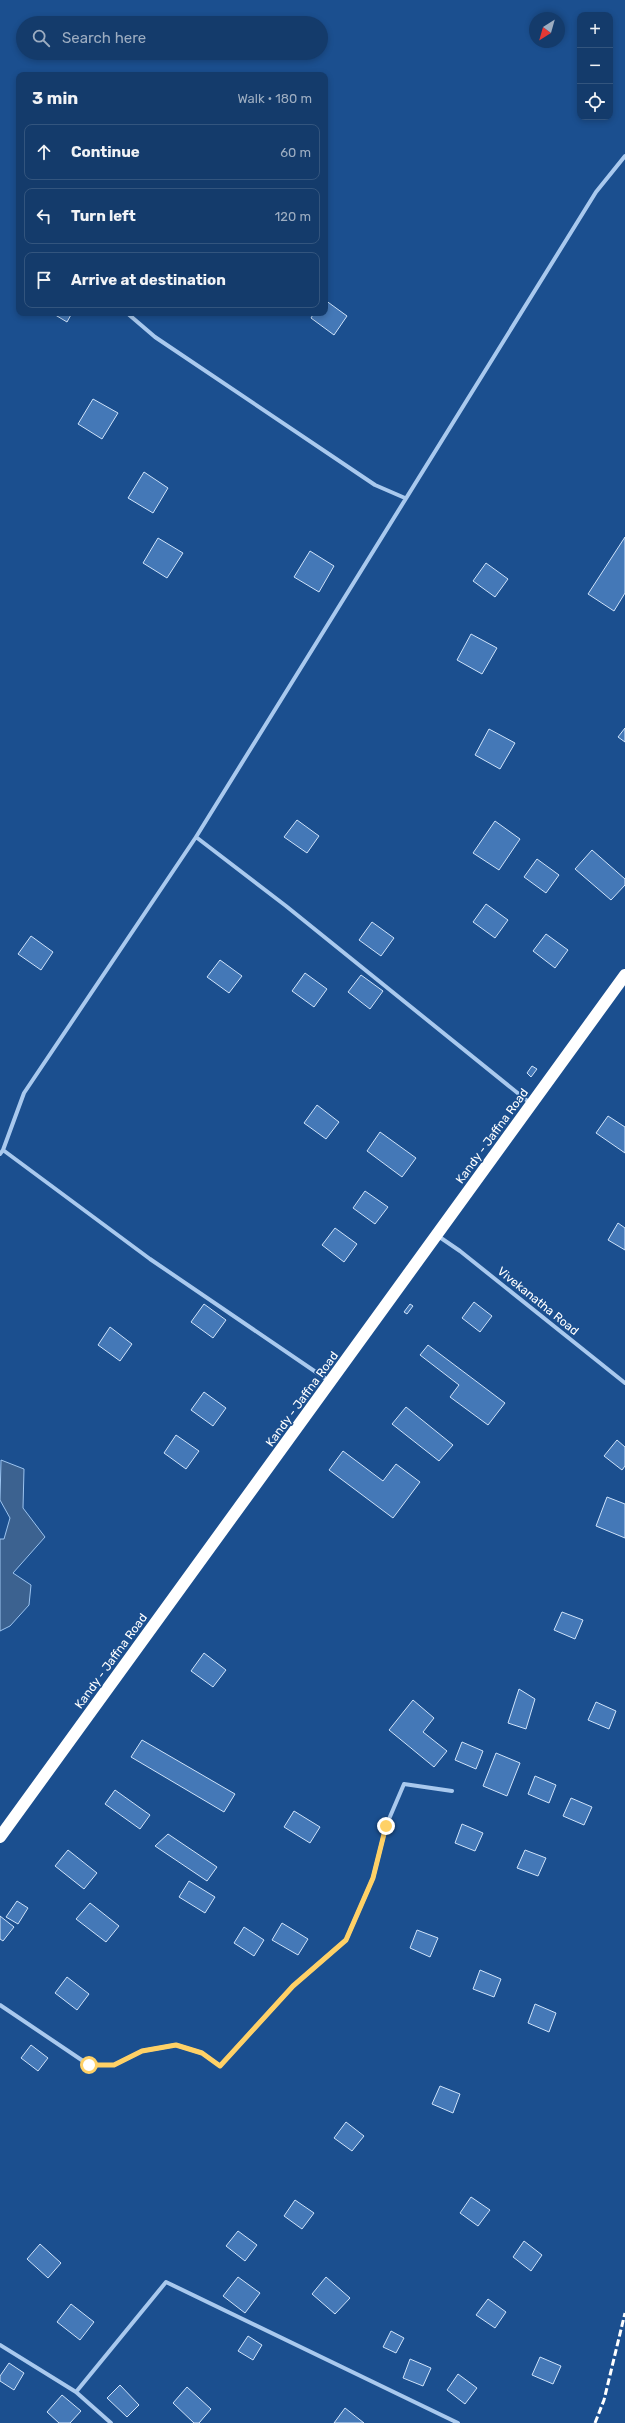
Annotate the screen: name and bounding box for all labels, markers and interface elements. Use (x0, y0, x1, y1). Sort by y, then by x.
north arrow (529, 12, 565, 48)
map controls (577, 12, 613, 120)
button: + (577, 12, 613, 48)
search box (16, 16, 328, 60)
icon: search (30, 27, 52, 49)
text: Search here (62, 29, 146, 47)
button: − (577, 48, 613, 84)
button: locate (577, 84, 613, 120)
text: 3 min (32, 88, 78, 108)
text: Walk · 180 m (237, 91, 312, 106)
icon: ahead (33, 141, 55, 163)
text: Continue (71, 143, 140, 161)
text: 60 m (280, 145, 311, 160)
icon: left (33, 205, 55, 227)
text: Turn left (71, 207, 136, 225)
text: 120 m (275, 209, 311, 224)
icon: arrive (33, 269, 55, 291)
text: Arrive at destination (71, 271, 226, 289)
street label: Kandy - Jaffna Road (453, 1086, 531, 1186)
street label: Vivekanatha Road (495, 1264, 581, 1338)
street label: Kandy - Jaffna Road (263, 1349, 341, 1449)
street label: Kandy - Jaffna Road (72, 1611, 150, 1711)
route end (377, 1817, 395, 1835)
route start (80, 2056, 98, 2074)

